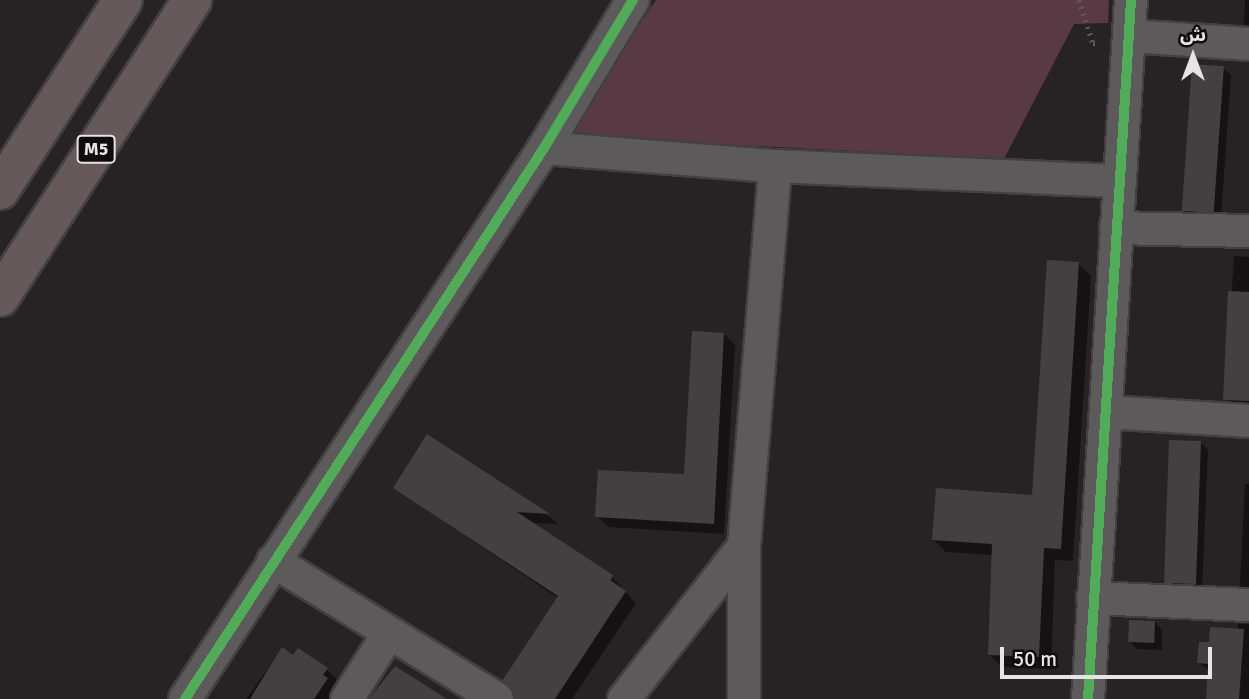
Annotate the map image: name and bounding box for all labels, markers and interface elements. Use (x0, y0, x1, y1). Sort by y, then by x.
north arrow (1158, 21, 1228, 91)
text: ش (1180, 23, 1206, 47)
road number: M5 (75, 134, 117, 164)
scale bar (1004, 632, 1216, 676)
text: 50 m (1013, 646, 1057, 672)

